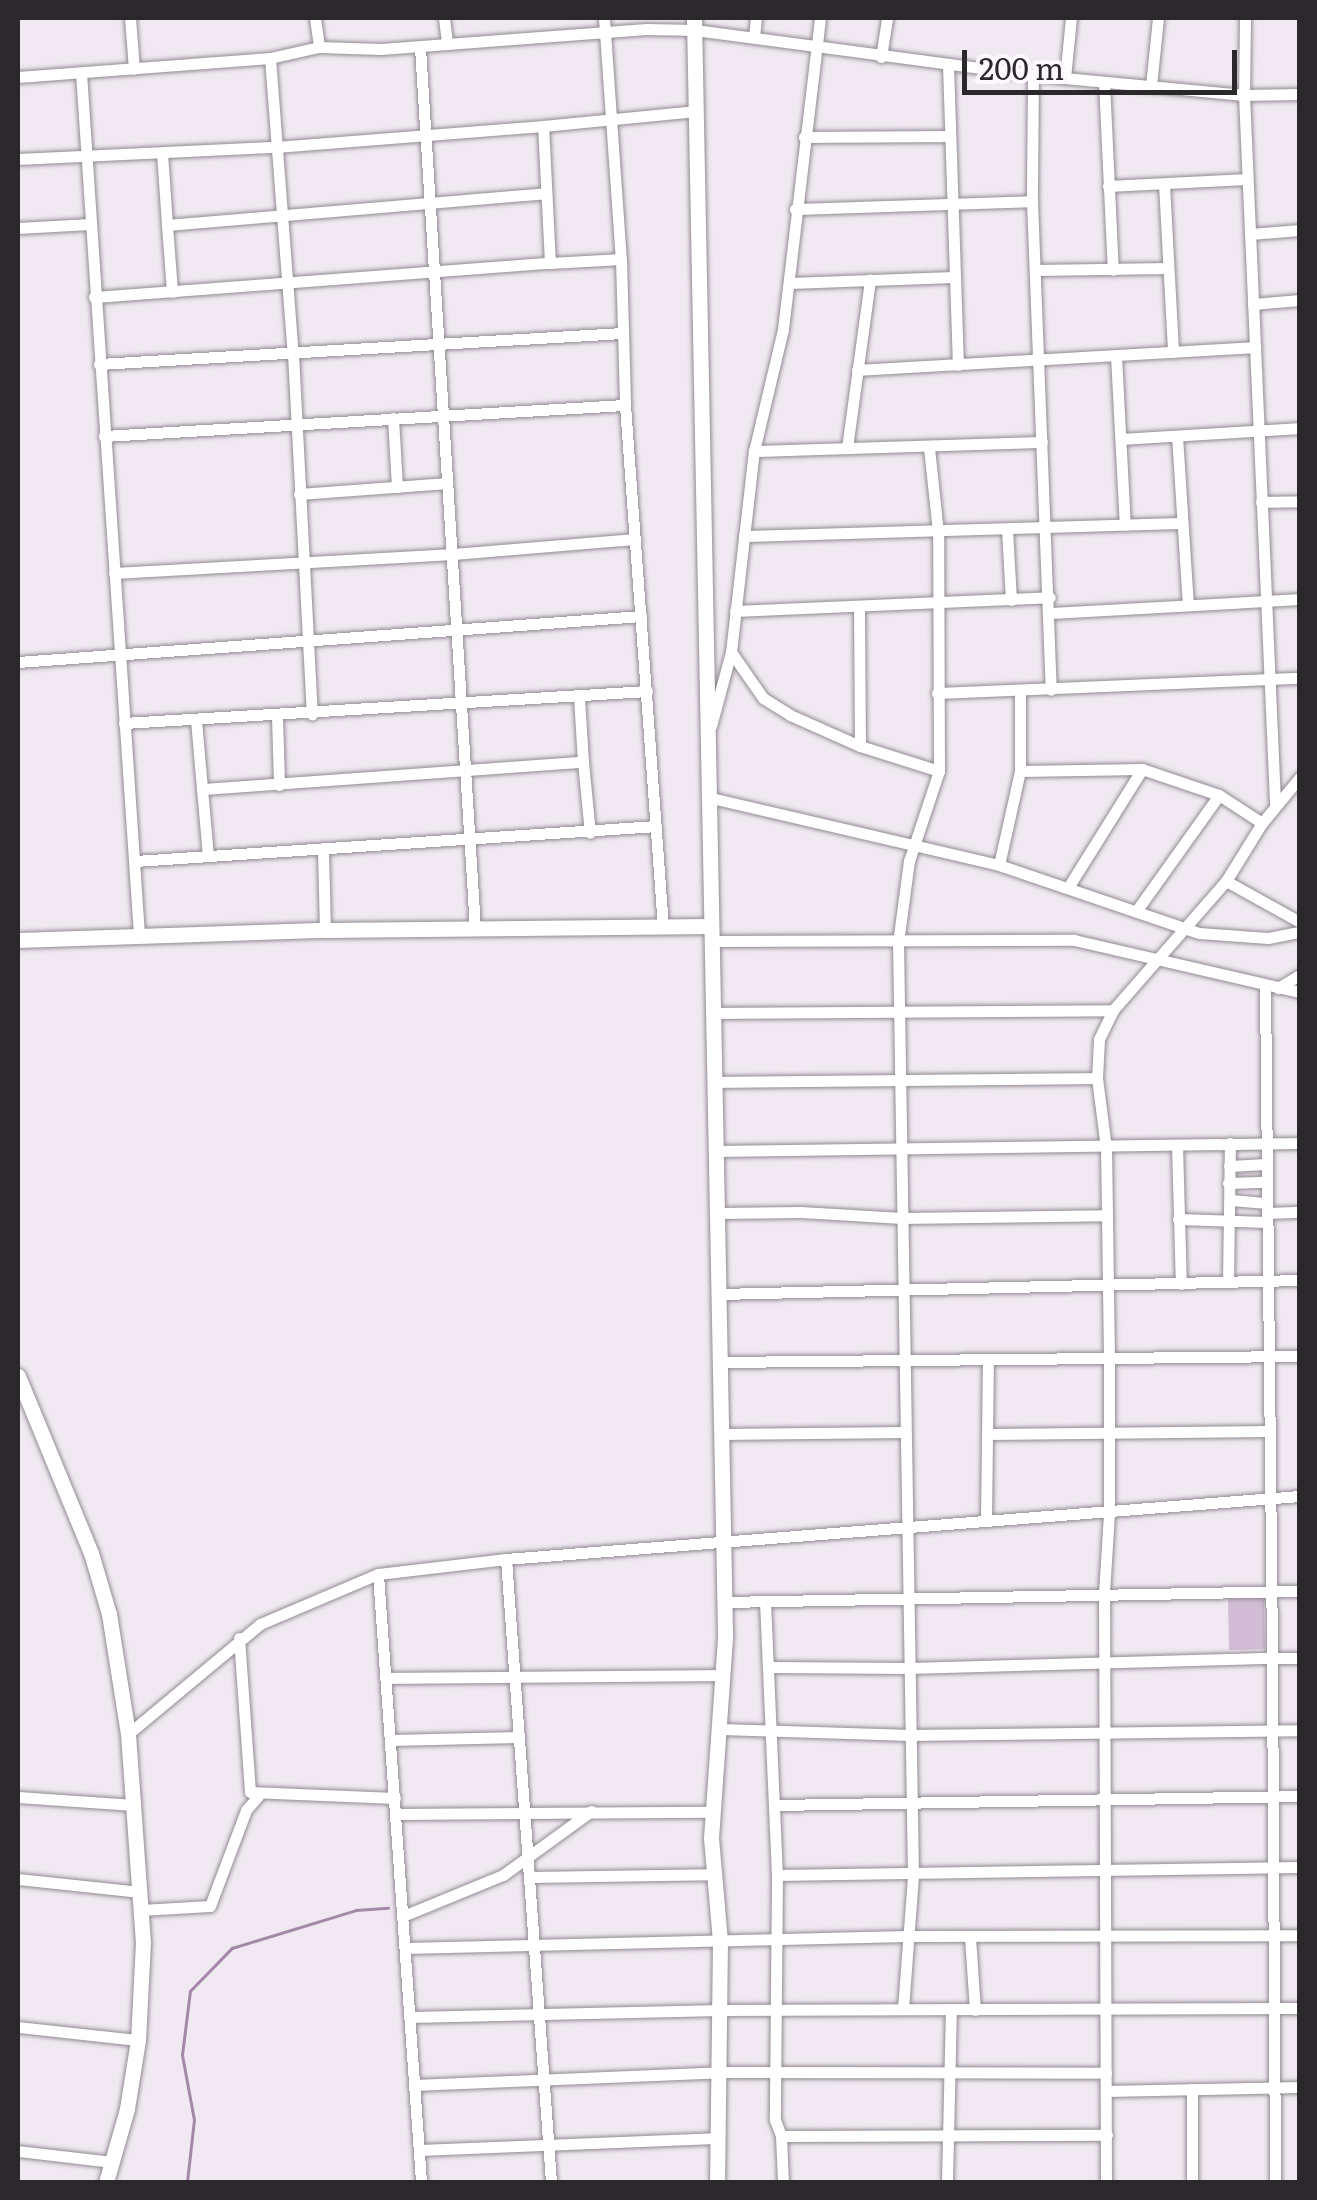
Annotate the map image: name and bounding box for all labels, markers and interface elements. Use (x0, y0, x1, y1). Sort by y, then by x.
scale bar (967, 30, 1242, 92)
text: 200 m (979, 45, 1064, 89)

